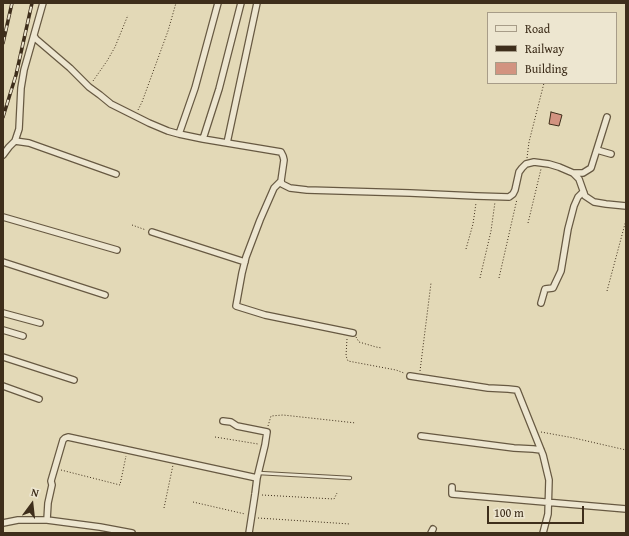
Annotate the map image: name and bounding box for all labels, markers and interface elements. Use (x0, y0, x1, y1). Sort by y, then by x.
legend (487, 12, 617, 84)
text: Road (525, 20, 550, 37)
text: Railway (525, 40, 564, 57)
text: Building (525, 60, 568, 77)
north arrow (12, 484, 52, 524)
text: N (29, 484, 41, 501)
scale bar (489, 498, 586, 524)
text: 100 m (494, 504, 524, 521)

